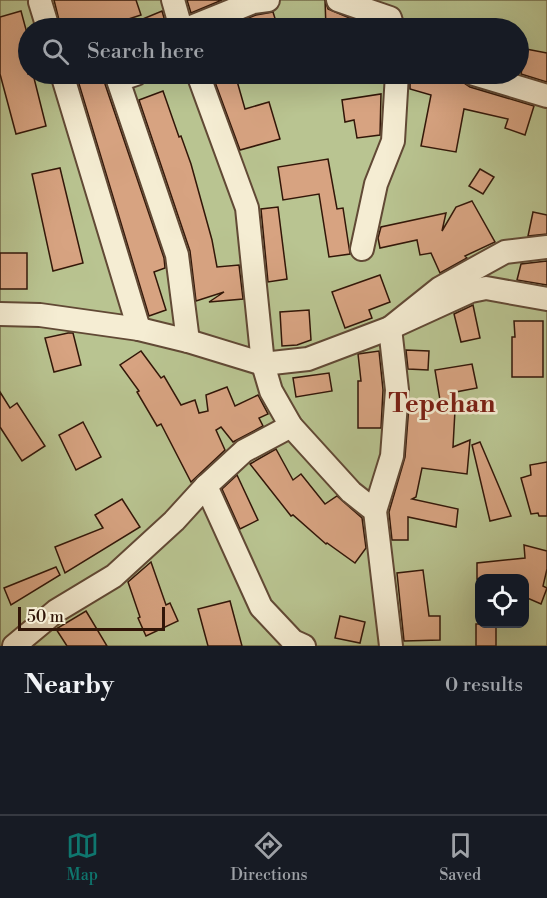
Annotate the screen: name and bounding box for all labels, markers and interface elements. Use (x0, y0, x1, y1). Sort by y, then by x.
search box (18, 18, 529, 84)
icon: search (39, 35, 72, 68)
text: Search here (87, 38, 204, 65)
district label: Tepehan (389, 388, 495, 420)
map controls (475, 574, 529, 628)
button: locate (475, 574, 529, 628)
scale bar (18, 604, 165, 632)
text: 50 m (27, 607, 64, 627)
text: Nearby (24, 669, 114, 701)
text: 0 results (445, 673, 523, 698)
tab: Map (66, 829, 99, 885)
tab: Directions (230, 829, 308, 885)
tab: Saved (439, 829, 481, 885)

